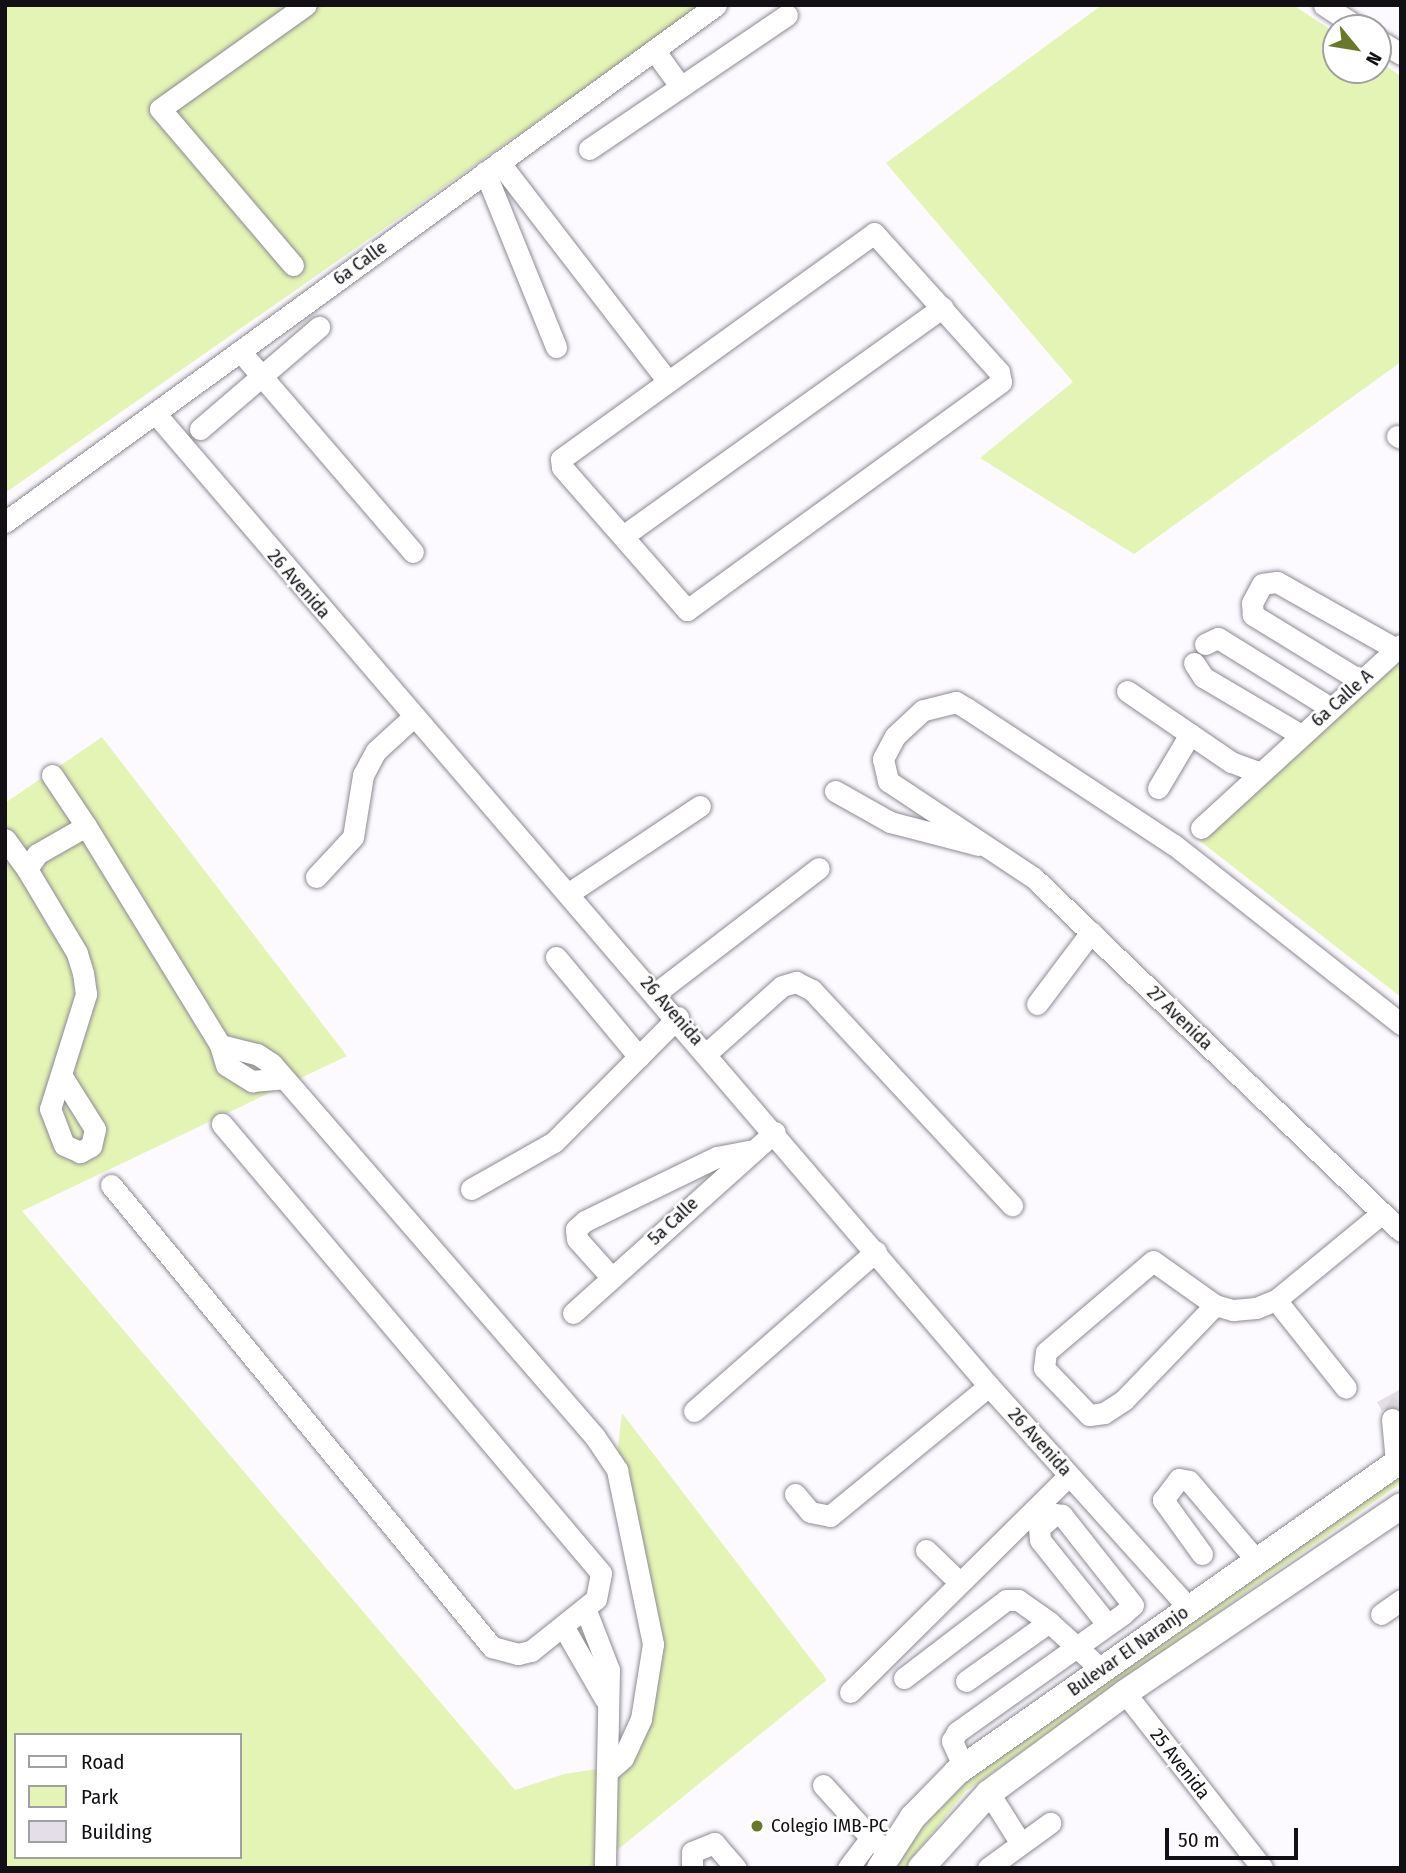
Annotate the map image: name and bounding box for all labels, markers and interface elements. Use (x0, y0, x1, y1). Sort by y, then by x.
north arrow (1322, 14, 1392, 84)
text: N (1361, 48, 1387, 69)
street label: 6a Calle (329, 236, 391, 290)
street label: 26 Avenida (263, 545, 335, 623)
street label: 6a Calle A (1306, 664, 1378, 732)
street label: 26 Avenida (636, 972, 708, 1050)
street label: 27 Avenida (1142, 981, 1218, 1055)
street label: 5a Calle (643, 1192, 703, 1250)
street label: 26 Avenida (1003, 1403, 1077, 1481)
street label: Bulevar El Naranjo (1063, 1601, 1193, 1701)
street label: 25 Avenida (1145, 1724, 1215, 1804)
legend (14, 1733, 242, 1859)
text: Road (81, 1749, 125, 1775)
text: Park (81, 1784, 118, 1810)
scale bar (1168, 1814, 1301, 1858)
place label: Colegio IMB-PC (771, 1815, 888, 1837)
marker: Colegio IMB-PC (749, 1818, 765, 1834)
text: Building (81, 1819, 152, 1845)
text: 50 m (1178, 1827, 1220, 1853)

